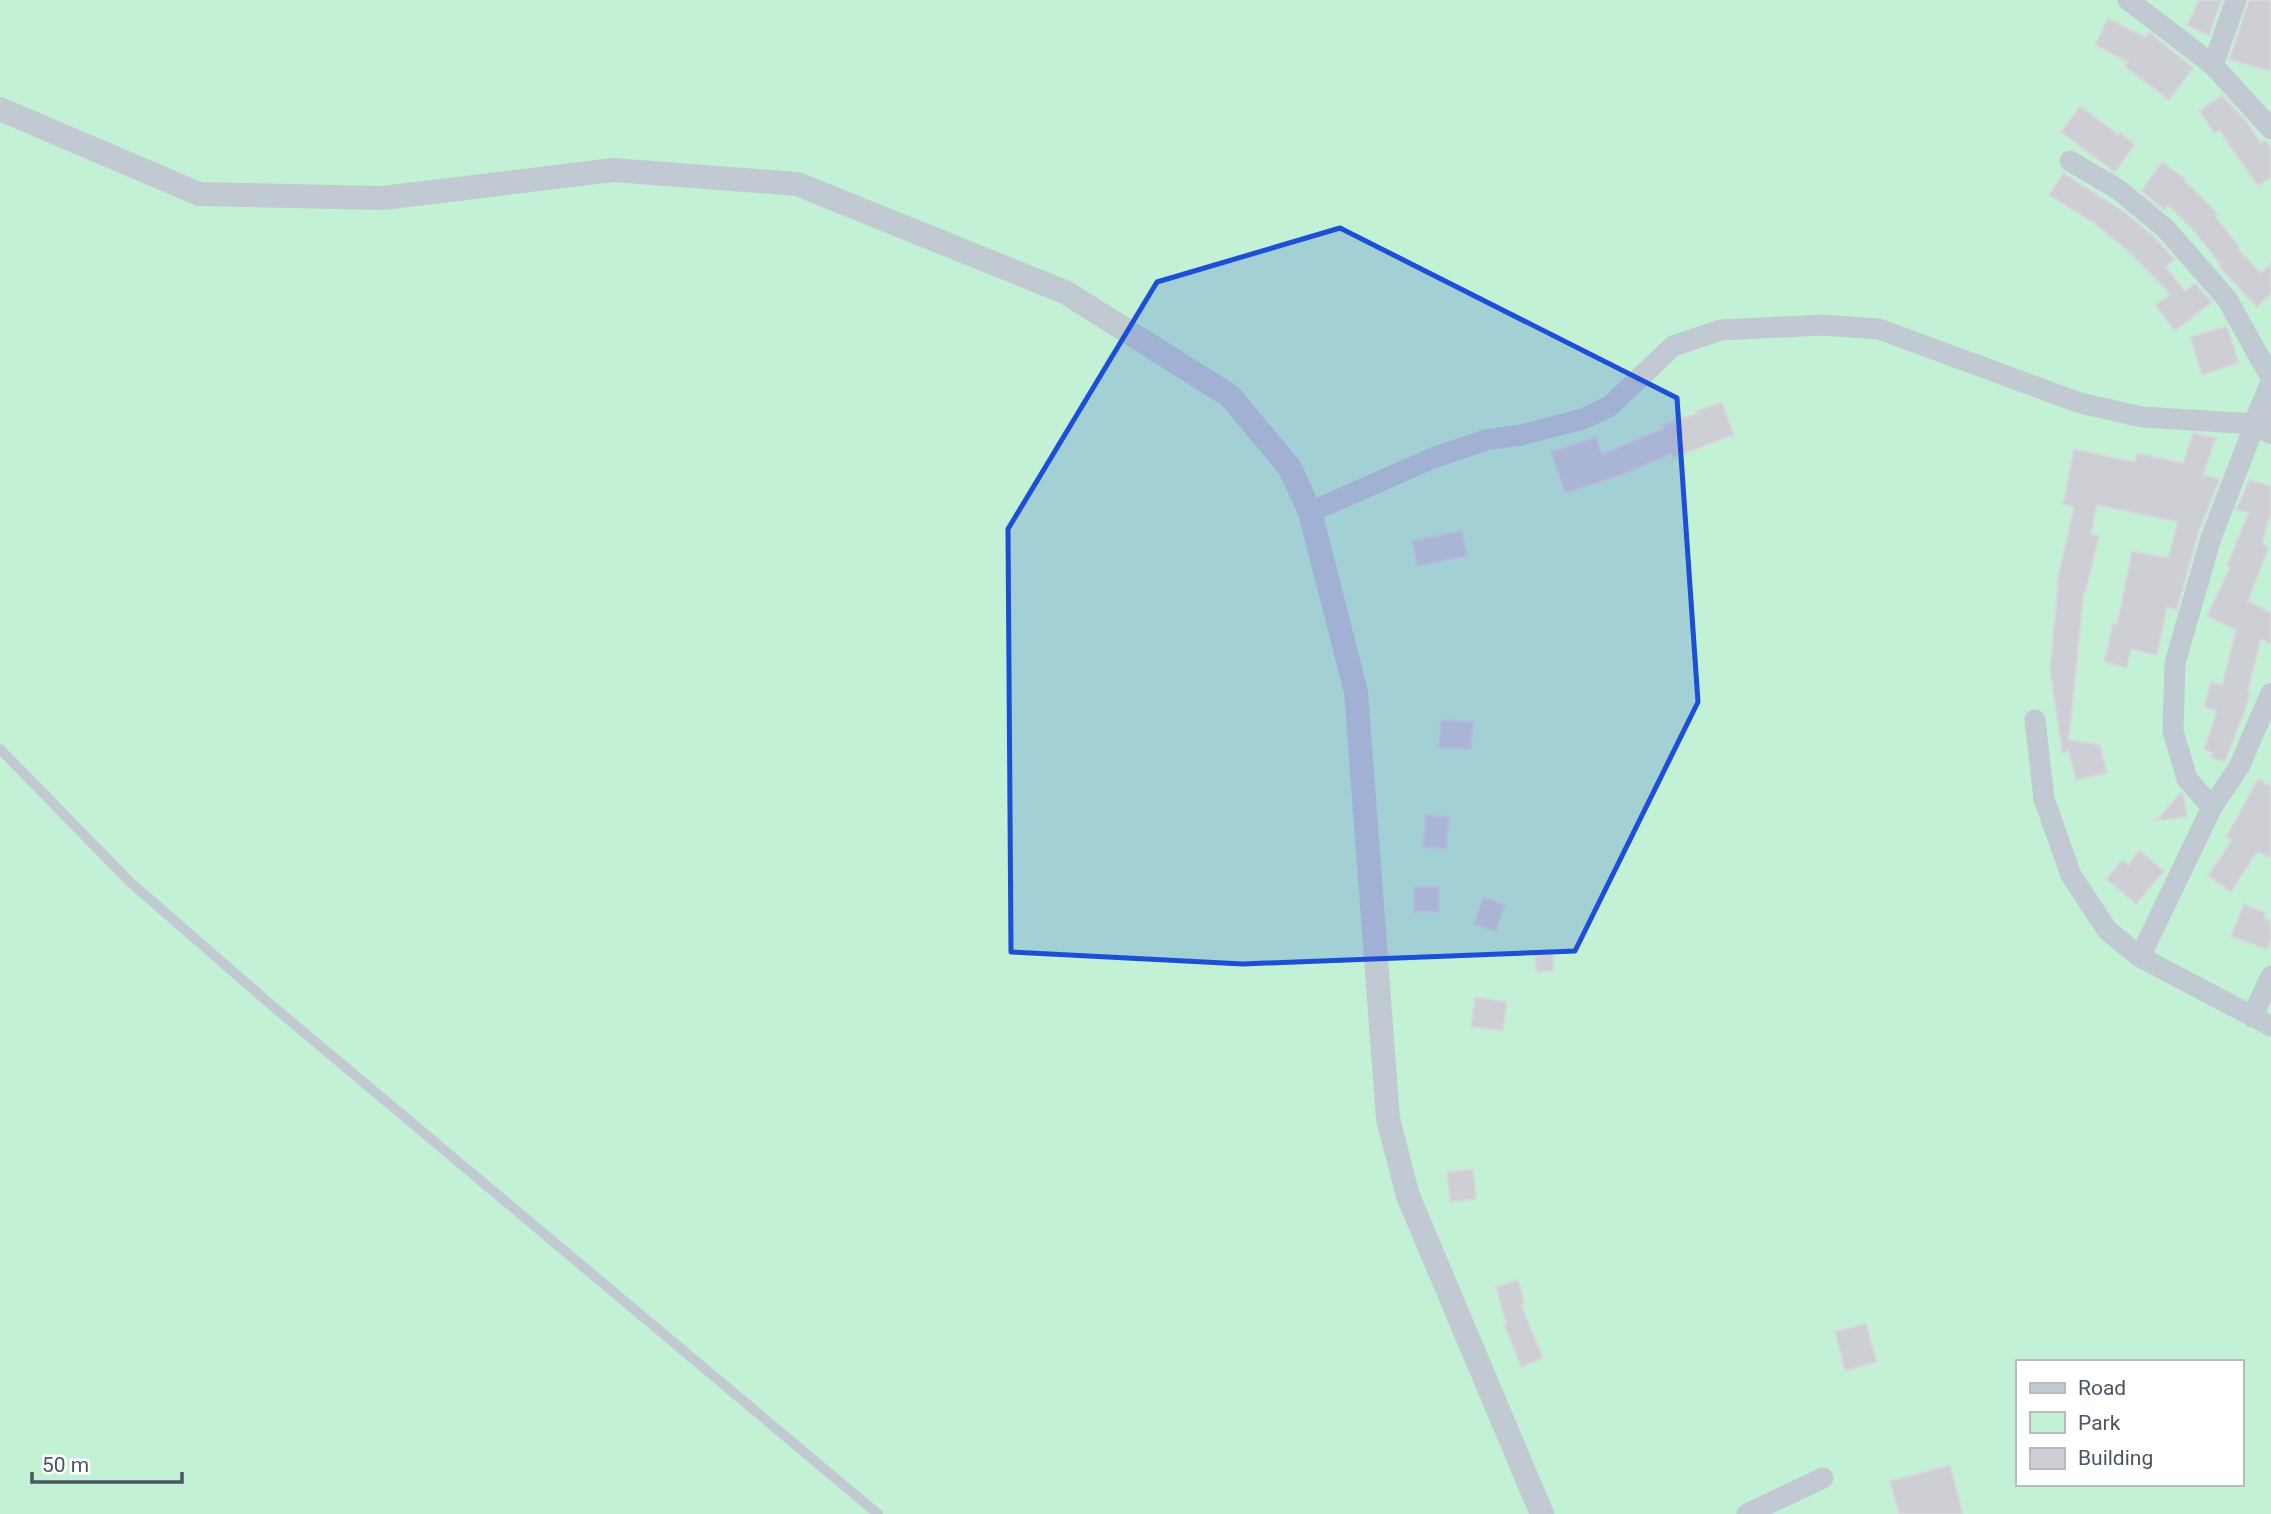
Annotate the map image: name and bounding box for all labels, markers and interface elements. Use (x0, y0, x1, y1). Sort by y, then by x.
legend (2016, 1360, 2243, 1486)
text: Road (2078, 1376, 2126, 1400)
text: Park (2078, 1411, 2121, 1435)
scale bar (32, 1440, 182, 1484)
text: Building (2078, 1446, 2153, 1470)
text: 50 m (42, 1453, 89, 1477)

